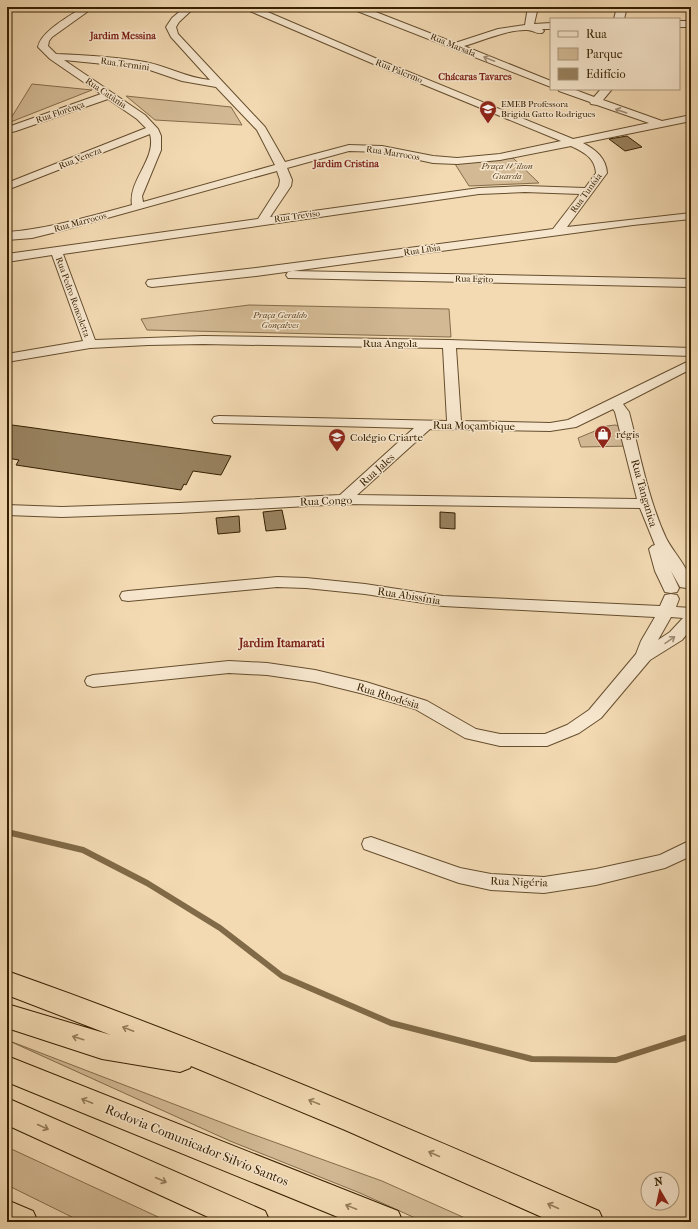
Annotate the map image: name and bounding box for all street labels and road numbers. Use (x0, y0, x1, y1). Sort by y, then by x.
street label: Rua Marsala (429, 31, 478, 59)
street label: Rua Termini (100, 56, 150, 72)
street label: Rua Palermo (374, 57, 424, 85)
street label: Rua Catânia (84, 76, 129, 111)
street label: Rua Florênça (34, 99, 87, 126)
street label: Rua Marrocos (366, 144, 421, 162)
street label: Rua Veneza (57, 145, 104, 171)
street label: Rua Tunísia (568, 171, 604, 215)
street label: Rua Treviso (273, 208, 321, 224)
street label: Rua Marrocos (53, 210, 108, 234)
street label: Rua Líbia (403, 242, 442, 258)
street label: Rua Pedro Roncoletta (54, 256, 92, 339)
street label: Rua Egito (455, 274, 494, 284)
street label: Rua Angola (363, 337, 418, 350)
street label: Rua Moçambique (433, 419, 516, 433)
street label: Rua Jales (357, 451, 397, 489)
street label: Rua Tanganica (628, 458, 660, 529)
street label: Rua Congo (300, 494, 353, 508)
street label: Rua Abissínia (377, 585, 442, 608)
street label: Rua Rhodésia (355, 680, 422, 712)
street label: Rua Nigéria (490, 875, 549, 890)
street label: Rodovia Comunicador Silvio Santos (103, 1101, 291, 1189)

